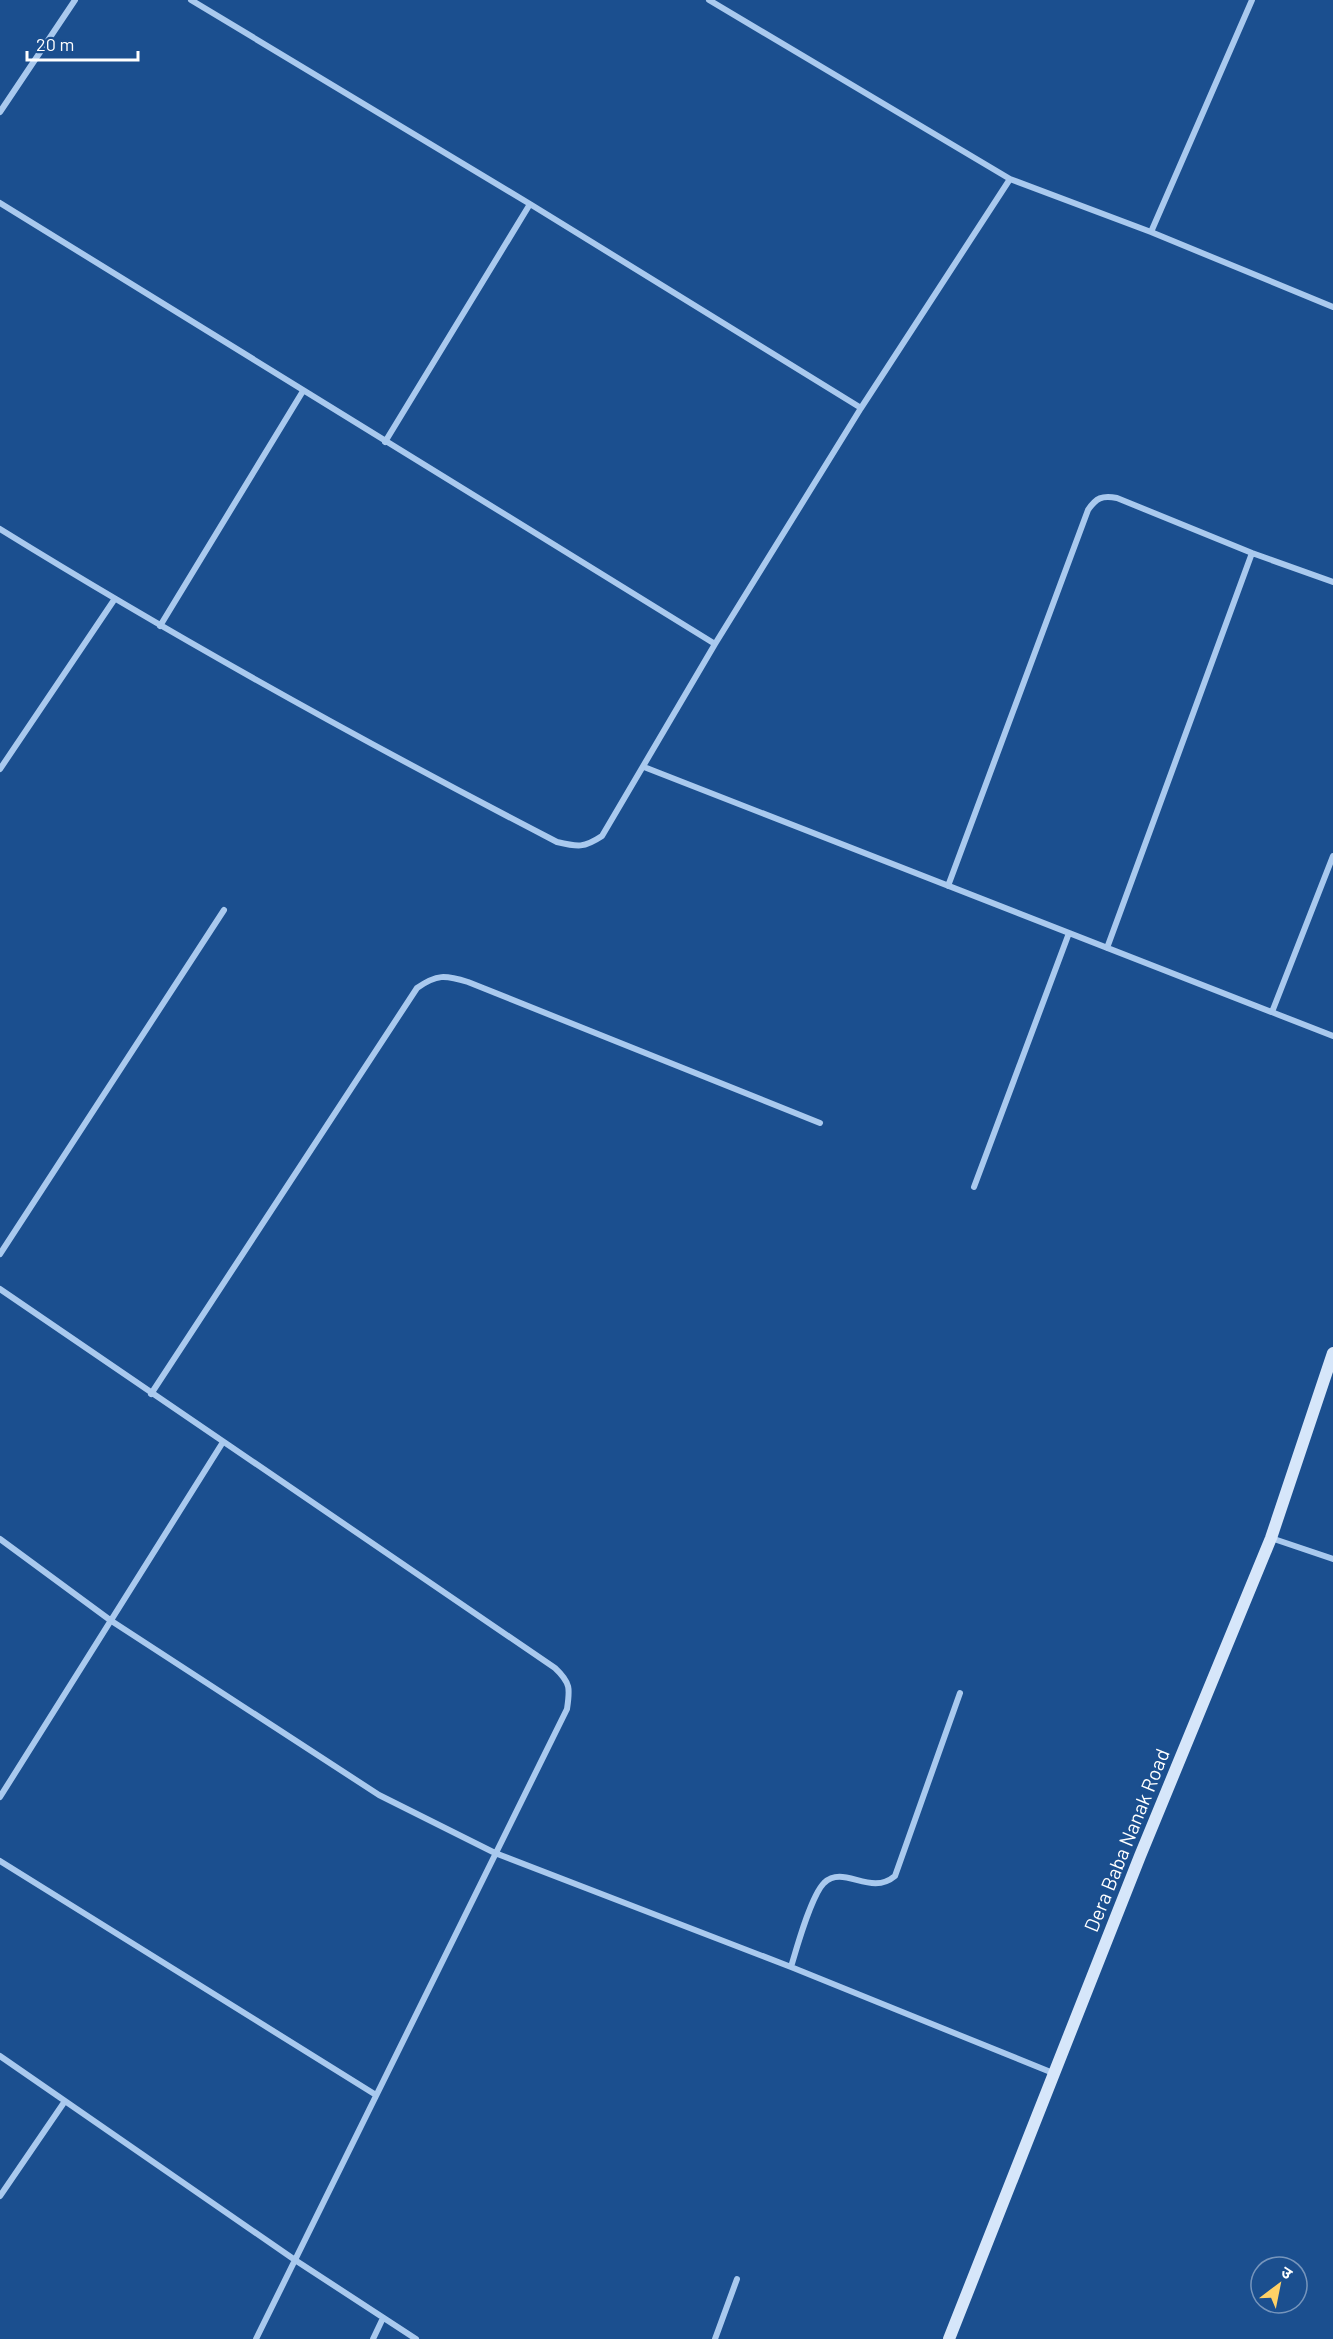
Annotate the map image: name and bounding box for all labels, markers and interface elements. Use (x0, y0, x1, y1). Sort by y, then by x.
scale bar (27, 24, 138, 62)
text: 20 m (36, 33, 74, 55)
street label: Dera Baba Nanak Road (1078, 1745, 1174, 1935)
north arrow (1249, 2255, 1309, 2315)
text: उ (1278, 2261, 1297, 2283)

